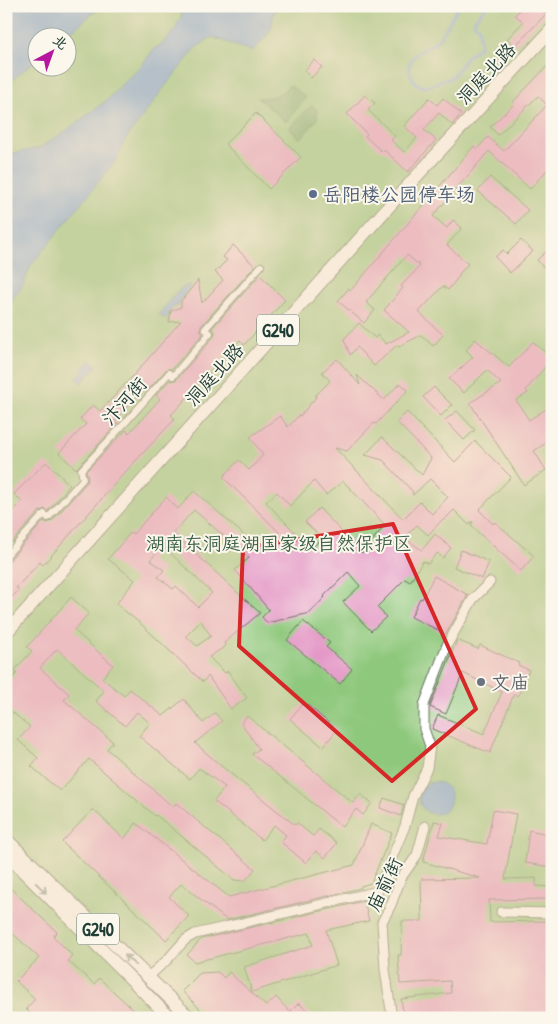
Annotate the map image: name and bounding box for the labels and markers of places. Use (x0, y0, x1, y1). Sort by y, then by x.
place label: 岳阳楼公园停车场 (323, 181, 475, 207)
marker: 岳阳楼公园停车场 (307, 188, 319, 200)
place label: 文庙 (491, 669, 529, 695)
marker: 文庙 (475, 676, 487, 688)

